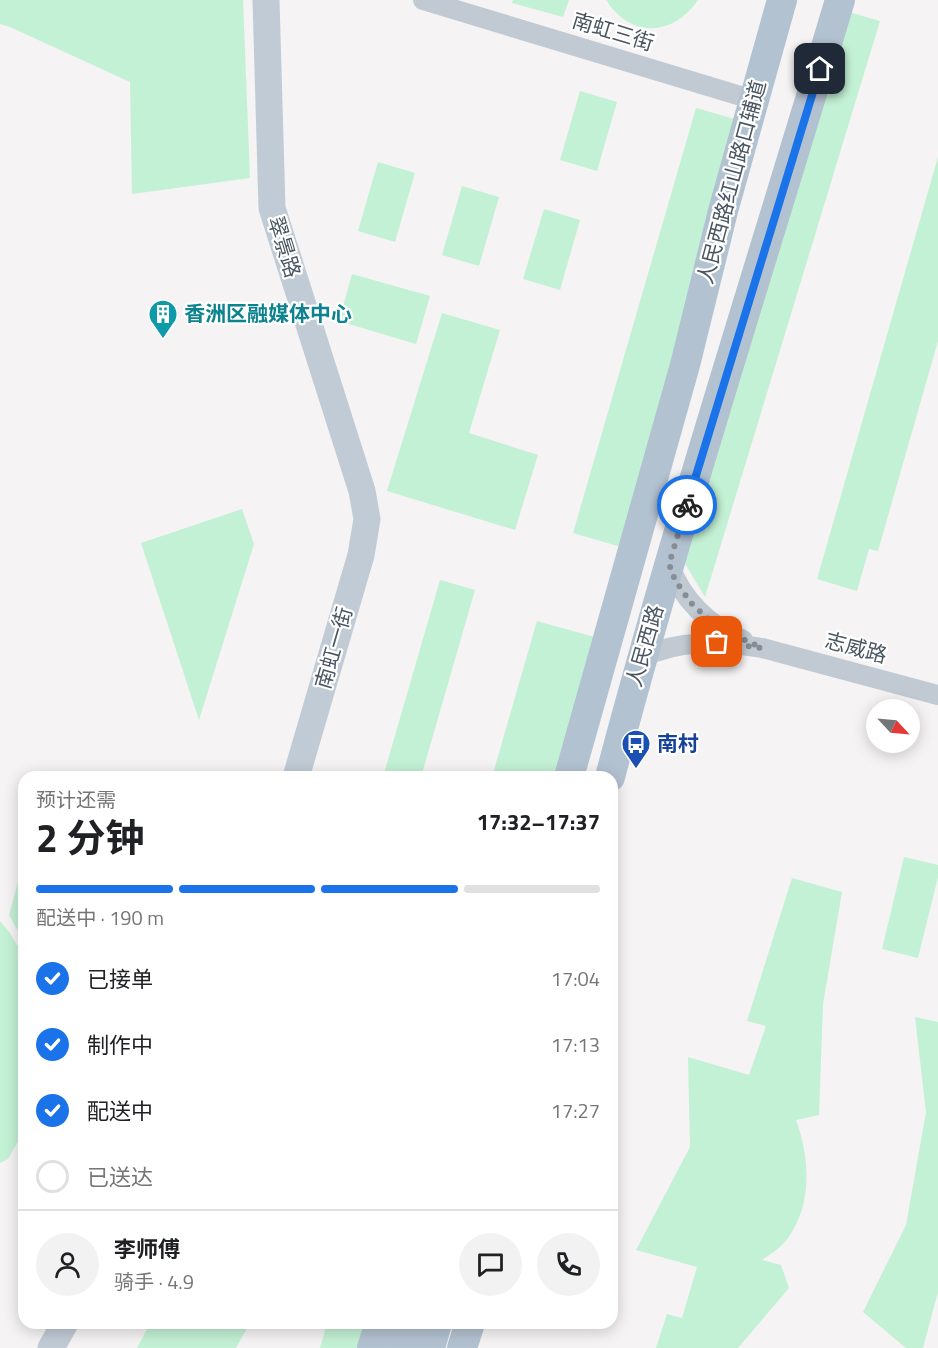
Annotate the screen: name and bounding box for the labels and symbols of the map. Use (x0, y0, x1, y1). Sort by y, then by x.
street label: 南虹三街 (568, 3, 658, 59)
pin (794, 43, 845, 94)
street label: 人民西路红山路口辅道 (688, 76, 774, 287)
street label: 翠景路 (260, 212, 309, 282)
place label: 香洲区融媒体中心 (184, 297, 352, 329)
building icon: 香洲区融媒体中心 (147, 298, 179, 340)
courier (657, 475, 717, 535)
street label: 人民西路 (617, 601, 671, 691)
street label: 南虹一街 (306, 603, 360, 693)
pin (691, 616, 742, 667)
street label: 志威路 (822, 623, 891, 671)
north arrow (866, 699, 920, 753)
place label: 南村 (657, 727, 699, 759)
bus stop icon: 南村 (620, 728, 652, 770)

